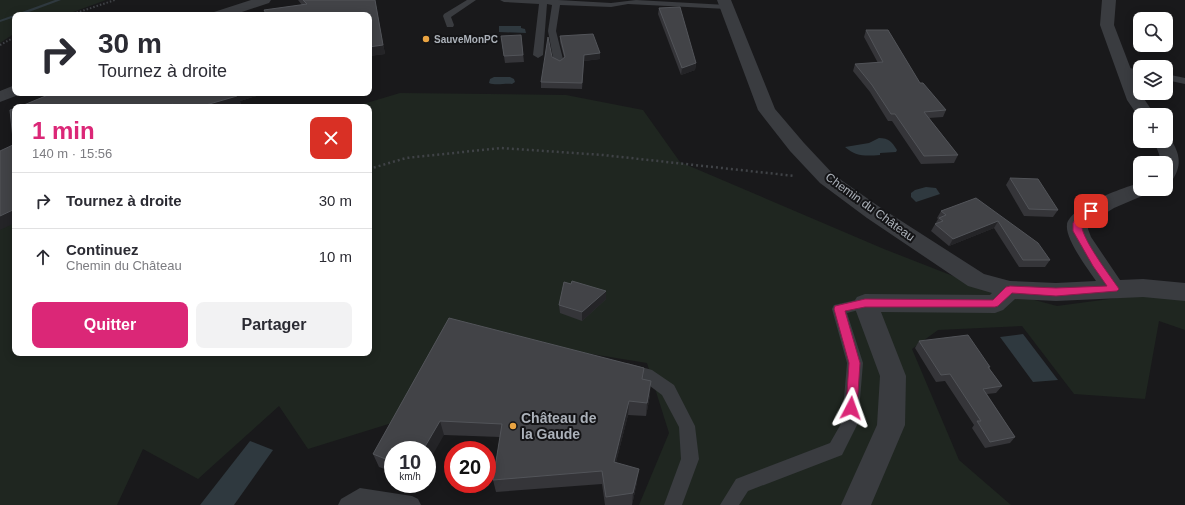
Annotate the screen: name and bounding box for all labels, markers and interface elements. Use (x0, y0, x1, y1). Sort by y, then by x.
map controls (1133, 12, 1173, 196)
button: search (1133, 12, 1173, 52)
icon: right (32, 28, 84, 80)
text: 30 m (98, 28, 162, 59)
marker: SauveMonPC (421, 34, 431, 44)
place label: SauveMonPC (434, 34, 498, 45)
button: layers (1133, 60, 1173, 100)
text: Tournez à droite (98, 61, 227, 81)
button: + (1133, 108, 1173, 148)
text: 1 min (32, 117, 95, 144)
button: close (310, 117, 352, 159)
text: 140 m · 15:56 (32, 146, 112, 161)
button: − (1133, 156, 1173, 196)
street label: Chemin du Château (823, 170, 917, 244)
icon: right (32, 190, 54, 212)
text: Tournez à droite (66, 192, 182, 209)
text: 30 m (319, 192, 352, 209)
pin (1074, 194, 1108, 228)
icon: arrive (1080, 200, 1102, 222)
text: Continuez (66, 241, 139, 258)
icon: ahead (32, 246, 54, 268)
text: 10 m (319, 248, 352, 265)
text: Chemin du Château (66, 258, 182, 273)
button: Quitter (32, 302, 188, 348)
button: Partager (196, 302, 352, 348)
position arrow (830, 387, 872, 429)
place label: Château de la Gaude (521, 410, 597, 442)
marker: Château de la Gaude (508, 421, 518, 431)
speed limit sign: 20 (444, 441, 496, 493)
text: 10 (399, 451, 421, 473)
text: km/h (399, 471, 421, 482)

